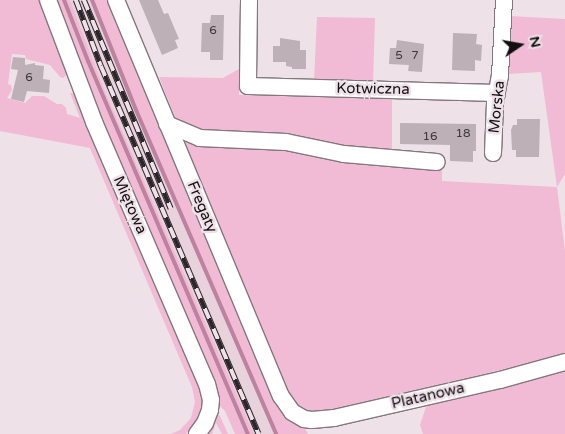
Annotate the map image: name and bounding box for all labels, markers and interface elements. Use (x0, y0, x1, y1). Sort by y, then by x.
north arrow (495, 20, 545, 70)
house number: 6 (209, 24, 217, 38)
text: N (526, 35, 545, 49)
house number: 5 (395, 49, 403, 63)
house number: 7 (411, 49, 419, 63)
house number: 6 (25, 71, 33, 85)
street label: Kotwiczna (336, 79, 410, 99)
street label: Morska (485, 80, 509, 134)
house number: 18 (455, 127, 471, 141)
house number: 16 (422, 130, 438, 144)
street label: Miętowa (109, 173, 151, 237)
street label: Fregaty (183, 179, 221, 235)
street label: Platanowa (390, 379, 466, 413)

